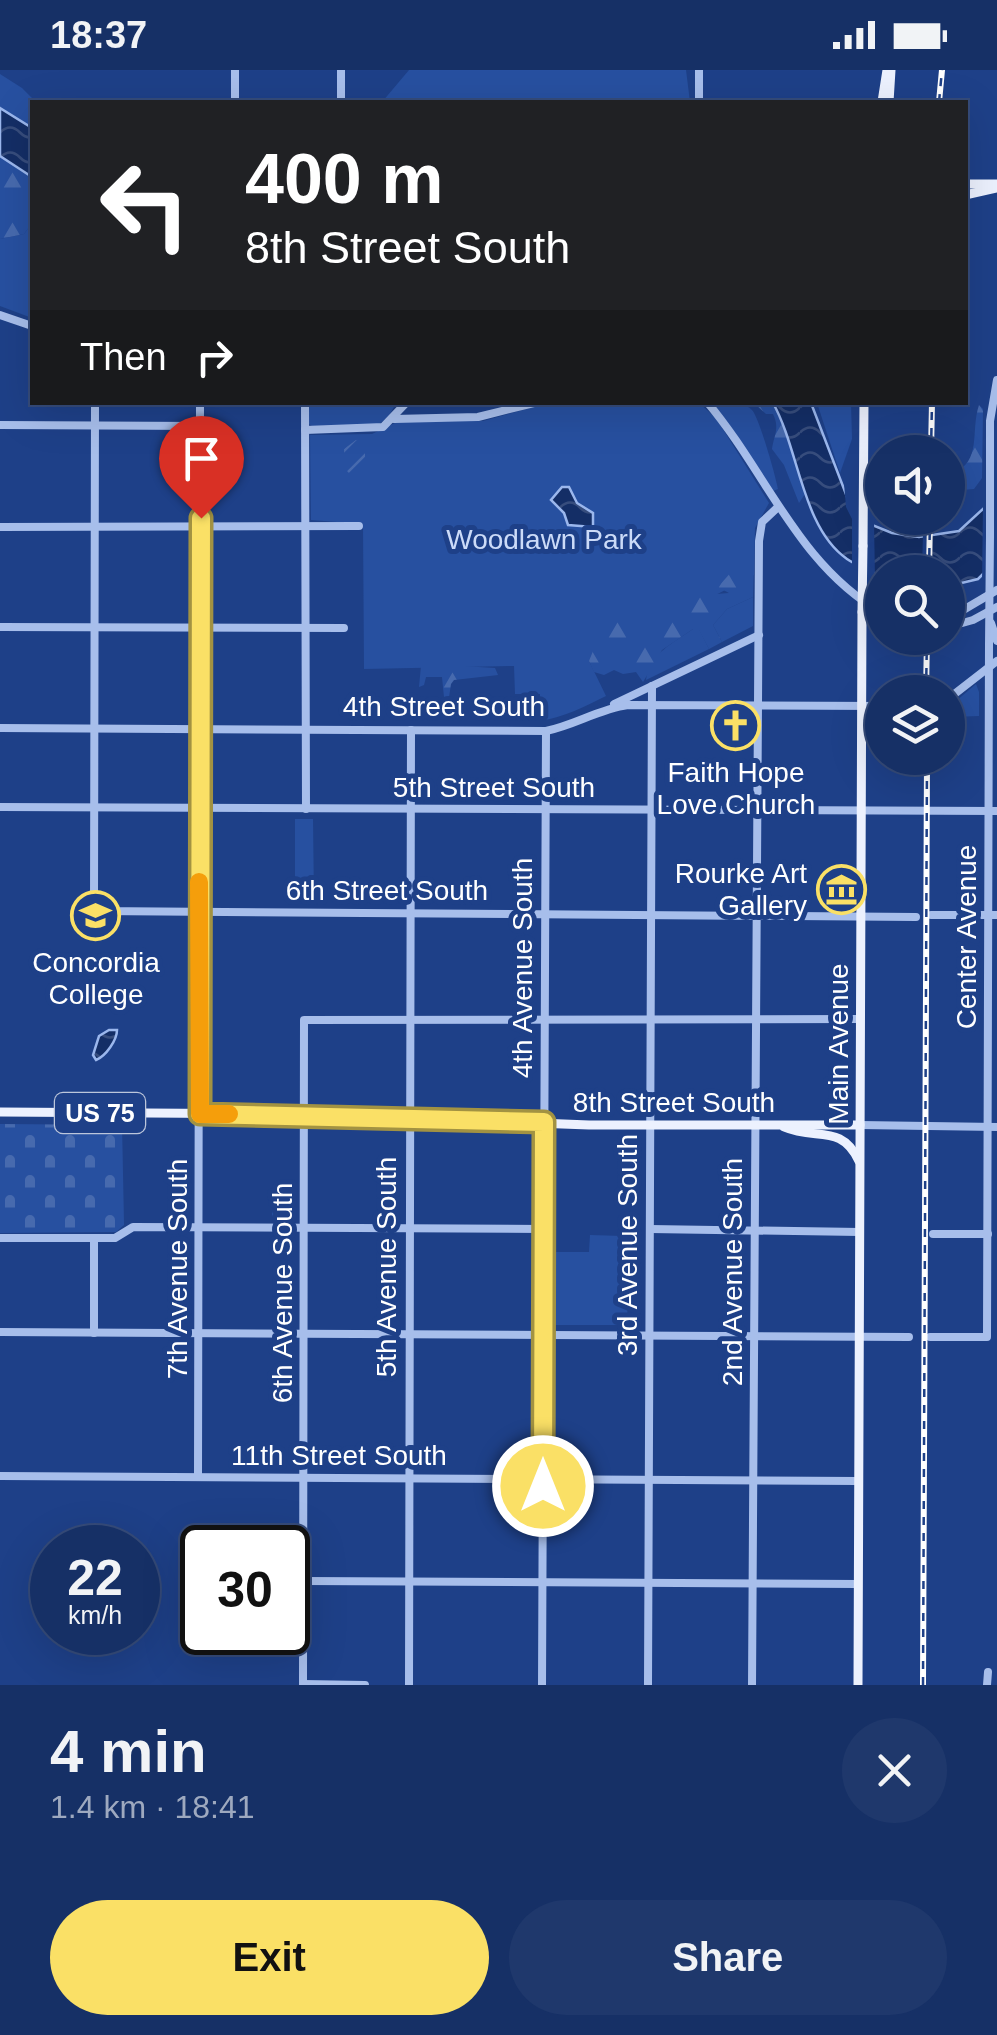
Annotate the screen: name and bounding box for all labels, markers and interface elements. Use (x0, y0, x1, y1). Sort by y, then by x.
text: 18:37 (50, 14, 147, 56)
icon: left (80, 140, 210, 270)
text: 400 m (245, 140, 443, 218)
text: 8th Street South (245, 222, 570, 273)
icon: right (187, 330, 242, 385)
text: Then (80, 336, 167, 378)
pin (159, 416, 244, 519)
icon: arrive (174, 431, 229, 486)
map controls (865, 435, 965, 775)
button: sound (865, 435, 965, 535)
park label: Woodlawn Park (446, 524, 643, 555)
button: search (865, 555, 965, 655)
button: layers (865, 675, 965, 775)
street label: 4th Street South (343, 691, 545, 722)
church icon: Faith Hope Love Church (710, 699, 762, 751)
place label: Faith Hope Love Church (657, 757, 815, 820)
street label: 5th Street South (393, 772, 595, 803)
street label: Center Avenue (951, 845, 982, 1029)
street label: 4th Avenue South (507, 858, 538, 1078)
place label: Rourke Art Gallery (675, 858, 807, 921)
museum icon: Rourke Art Gallery (816, 863, 868, 915)
street label: 6th Street South (286, 875, 488, 906)
school or university icon: Concordia College (70, 889, 122, 941)
place label: Concordia College (32, 947, 160, 1010)
street label: Main Avenue (823, 963, 854, 1125)
street label: 8th Street South (573, 1087, 775, 1118)
road number: US 75 (55, 1093, 145, 1133)
street label: 3rd Avenue South (612, 1134, 643, 1356)
street label: 5th Avenue South (371, 1157, 402, 1377)
street label: 2nd Avenue South (717, 1158, 748, 1386)
street label: 7th Avenue South (162, 1159, 193, 1379)
street label: 6th Avenue South (267, 1183, 298, 1403)
position arrow (491, 1434, 595, 1538)
street label: 11th Street South (231, 1440, 447, 1471)
speed limit sign: 30 (180, 1525, 310, 1655)
text: 22 (67, 1550, 123, 1606)
text: km/h (68, 1601, 122, 1629)
text: 4 min (50, 1718, 207, 1785)
button: close (842, 1718, 947, 1823)
text: 1.4 km · 18:41 (50, 1789, 255, 1825)
button: Exit (50, 1900, 489, 2015)
button: Share (509, 1900, 947, 2015)

